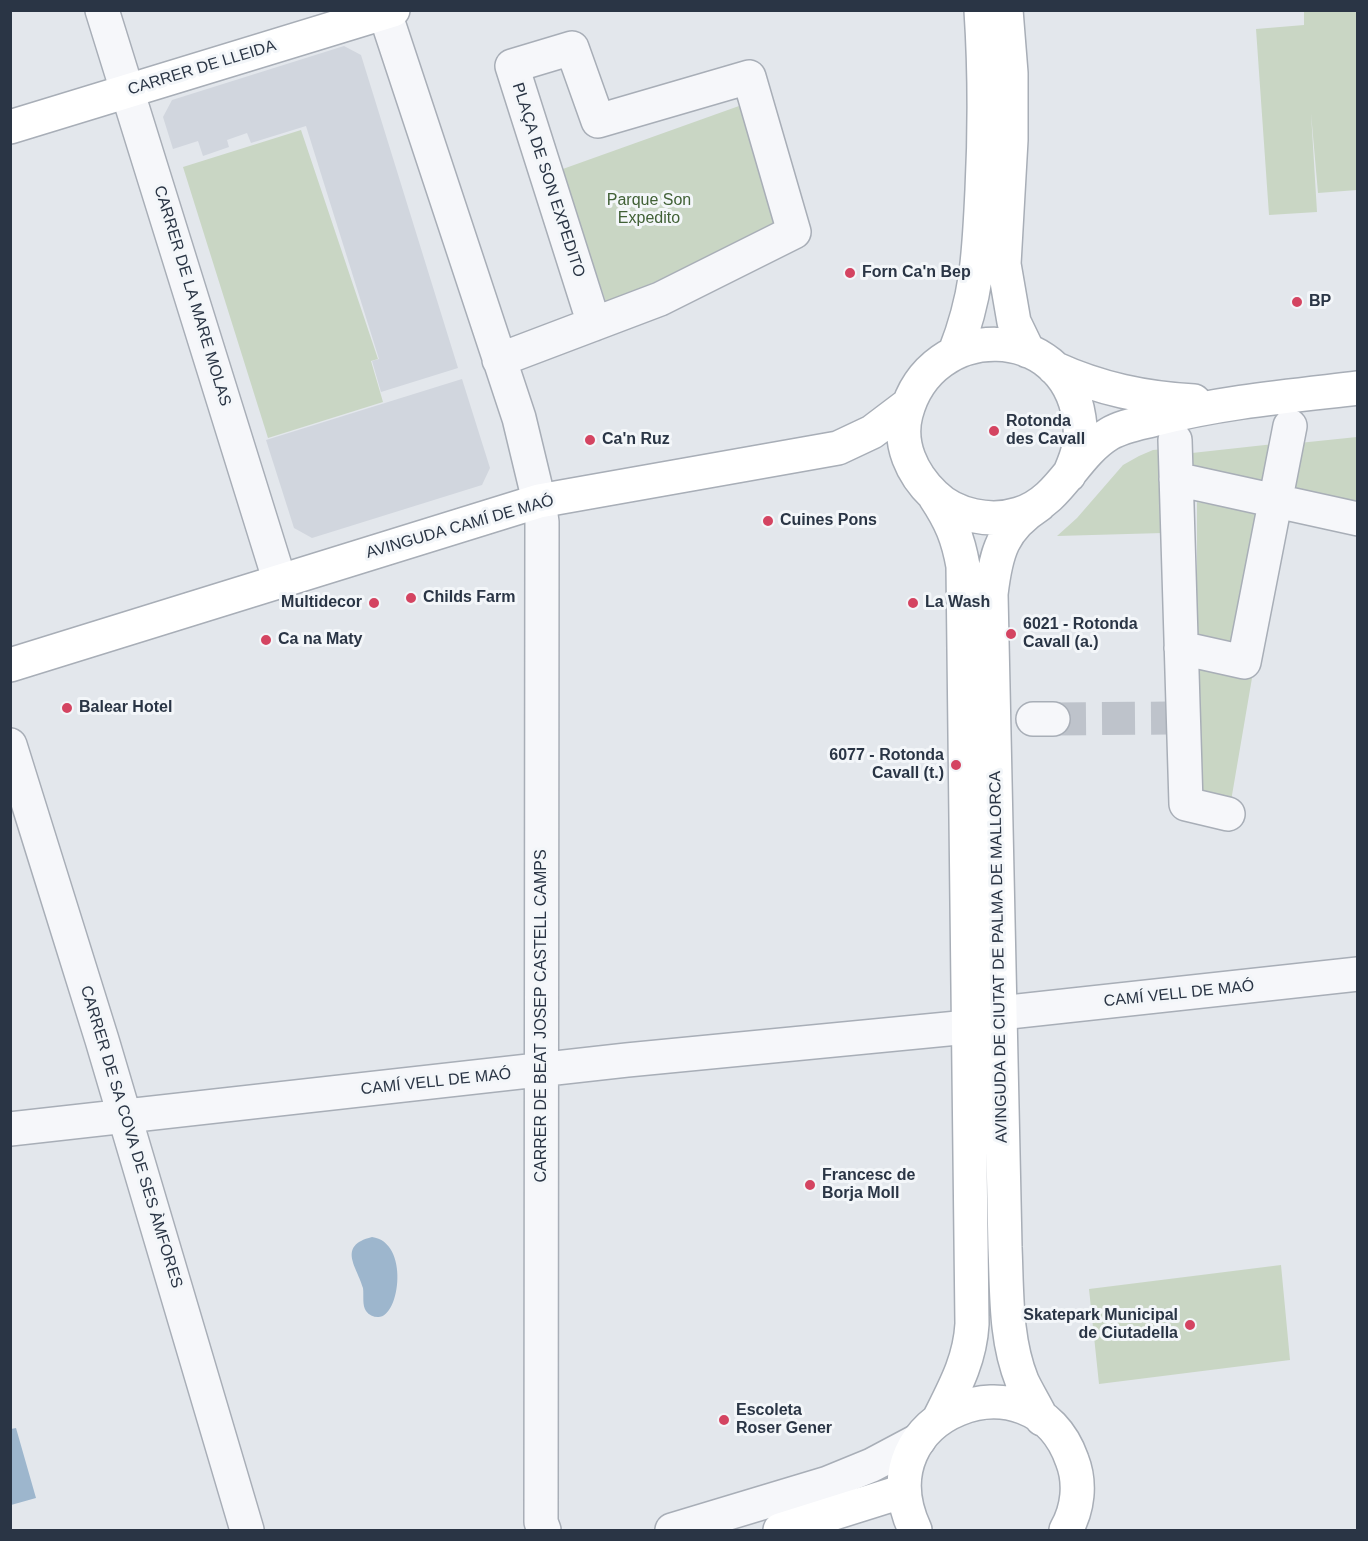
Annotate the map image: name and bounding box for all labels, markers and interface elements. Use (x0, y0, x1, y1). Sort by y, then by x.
street label: CARRER DE LLEIDA (126, 36, 278, 100)
street label: PLAÇA DE SON EXPEDITO (507, 80, 589, 280)
street label: CARRER DE LA MARE MOLAS (149, 184, 235, 408)
park label: Parque Son Expedito (607, 191, 691, 229)
place label: Forn Ca'n Bep (862, 263, 971, 283)
marker: Forn Ca'n Bep (843, 266, 857, 280)
place label: BP (1309, 292, 1331, 312)
marker: BP (1290, 295, 1304, 309)
place label: Rotonda des Cavall (1006, 412, 1085, 450)
marker: Rotonda des Cavall (987, 424, 1001, 438)
place label: Ca'n Ruz (602, 430, 670, 450)
marker: Ca'n Ruz (583, 433, 597, 447)
street label: AVINGUDA CAMÍ DE MAÓ (364, 491, 556, 563)
place label: Cuines Pons (780, 511, 877, 531)
marker: Cuines Pons (761, 514, 775, 528)
place label: Childs Farm (423, 588, 515, 608)
marker: Childs Farm (404, 591, 418, 605)
place label: Multidecor (281, 593, 362, 613)
place label: La Wash (925, 593, 990, 613)
marker: Multidecor (367, 596, 381, 610)
marker: La Wash (906, 596, 920, 610)
place label: 6021 - Rotonda Cavall (a.) (1023, 615, 1138, 653)
marker: 6021 - Rotonda Cavall (a.) (1004, 627, 1018, 641)
place label: Ca na Maty (278, 630, 362, 650)
marker: Ca na Maty (259, 633, 273, 647)
place label: Balear Hotel (79, 698, 172, 718)
marker: Balear Hotel (60, 701, 74, 715)
place label: 6077 - Rotonda Cavall (t.) (829, 746, 944, 784)
marker: 6077 - Rotonda Cavall (t.) (949, 758, 963, 772)
street label: AVINGUDA DE CIUTAT DE PALMA DE MALLORCA (986, 771, 1012, 1143)
street label: CARRER DE BEAT JOSEP CASTELL CAMPS (532, 849, 552, 1183)
street label: CAMÍ VELL DE MAÓ (1103, 977, 1255, 1011)
street label: CARRER DE SA COVA DE SES ÀMFORES (76, 983, 186, 1291)
street label: CAMÍ VELL DE MAÓ (360, 1065, 512, 1099)
place label: Francesc de Borja Moll (822, 1166, 915, 1204)
marker: Francesc de Borja Moll (803, 1178, 817, 1192)
place label: Skatepark Municipal de Ciutadella (1023, 1306, 1178, 1344)
marker: Skatepark Municipal de Ciutadella (1183, 1318, 1197, 1332)
place label: Escoleta Roser Gener (736, 1401, 832, 1439)
marker: Escoleta Roser Gener (717, 1413, 731, 1427)

